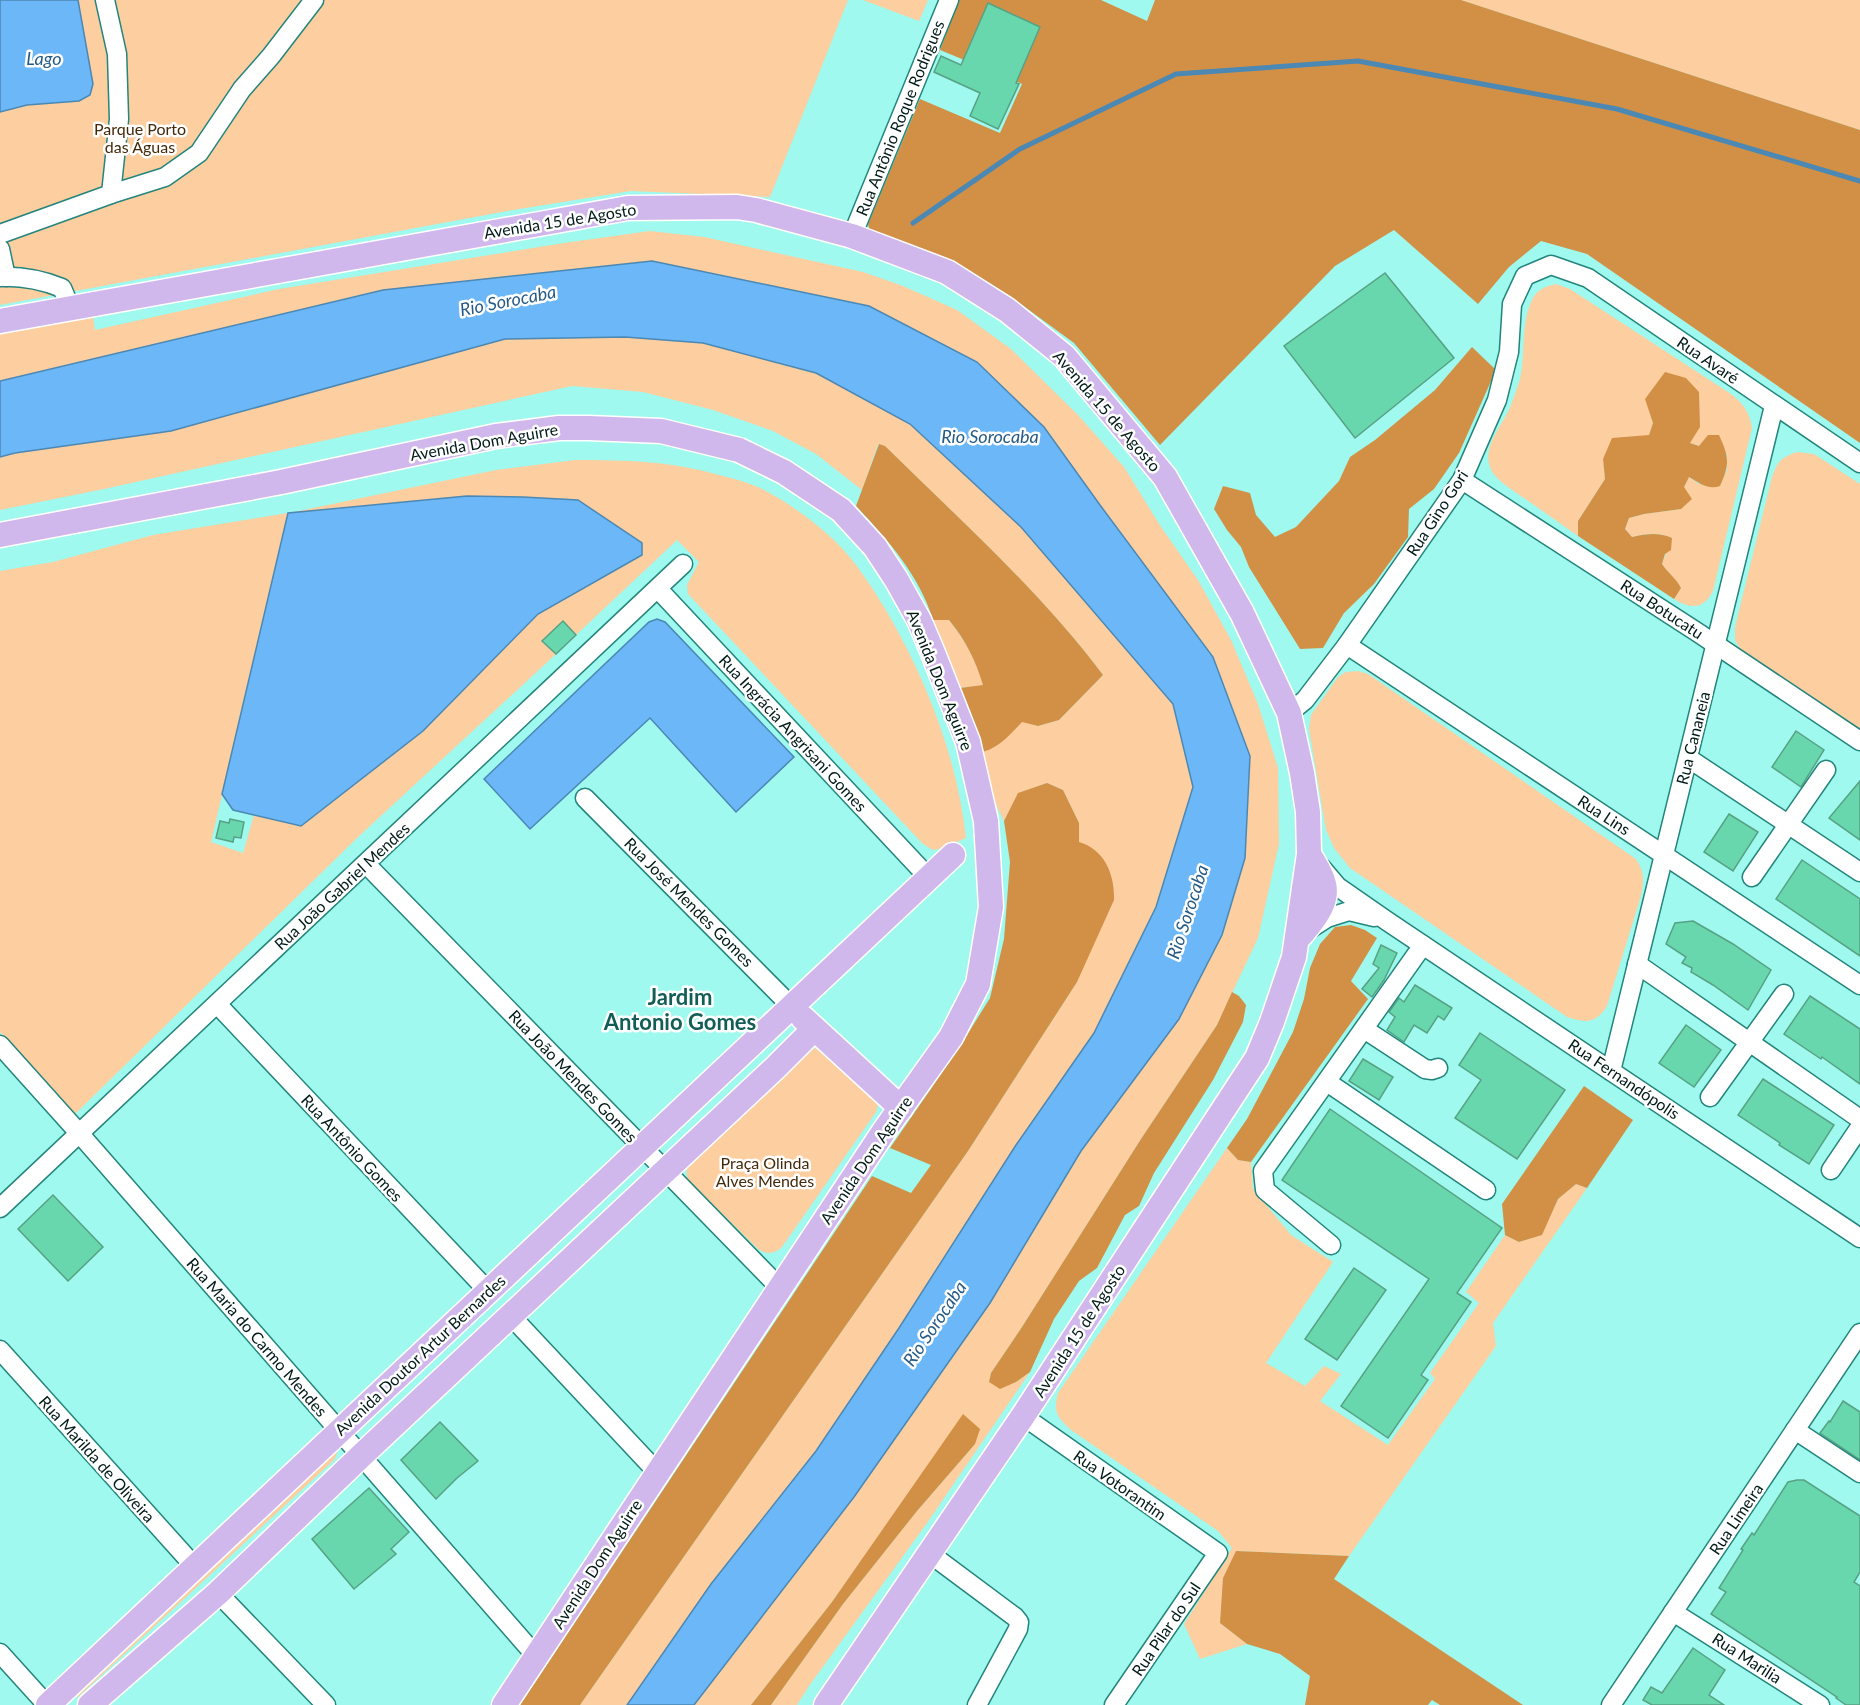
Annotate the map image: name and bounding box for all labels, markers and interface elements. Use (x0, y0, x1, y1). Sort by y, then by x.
street label: Rua Antônio Roque Rodrigues (852, 17, 948, 218)
water label: Lago (26, 47, 62, 69)
park label: Parque Porto das Águas (94, 119, 186, 156)
street label: Avenida 15 de Agosto (482, 199, 637, 242)
water label: Rio Sorocaba (458, 280, 558, 320)
street label: Rua Avaré (1674, 332, 1743, 387)
street label: Avenida 15 de Agosto (1050, 346, 1165, 475)
street label: Avenida Dom Aguirre (408, 419, 559, 464)
water label: Rio Sorocaba (941, 425, 1039, 447)
street label: Rua Gino Gori (1402, 466, 1471, 559)
street label: Rua Botucatu (1617, 575, 1707, 642)
street label: Avenida Dom Aguirre (904, 607, 977, 753)
street label: Rua Ingrácia Angrisani Gomes (716, 650, 871, 815)
street label: Rua Cananeia (1672, 689, 1713, 786)
street label: Rua Lins (1575, 791, 1634, 839)
street label: Rua João Gabriel Mendes (270, 818, 413, 953)
street label: Rua José Mendes Gomes (621, 833, 758, 970)
water label: Rio Sorocaba (1162, 862, 1213, 962)
district label: Jardim Antonio Gomes (603, 983, 756, 1035)
street label: Rua João Mendes Gomes (505, 1006, 642, 1146)
street label: Rua Fernandópolis (1565, 1034, 1683, 1123)
street label: Rua Antônio Gomes (298, 1090, 407, 1205)
street label: Avenida Dom Aguirre (816, 1092, 915, 1227)
park label: Praça Olinda Alves Mendes (716, 1153, 814, 1190)
street label: Rua Maria do Carmo Mendes (183, 1253, 332, 1420)
street label: Avenida 15 de Agosto (1029, 1261, 1128, 1400)
street label: Avenida Doutor Artur Bernardes (330, 1270, 509, 1439)
water label: Rio Sorocaba (898, 1277, 971, 1370)
street label: Rua Marilda de Oliveira (36, 1392, 159, 1526)
street label: Rua Votorantim (1070, 1446, 1170, 1524)
street label: Rua Limeira (1705, 1479, 1766, 1558)
street label: Avenida Dom Aguirre (548, 1496, 645, 1632)
street label: Rua Pilar do Sul (1127, 1578, 1204, 1679)
street label: Rua Marilia (1709, 1628, 1785, 1687)

